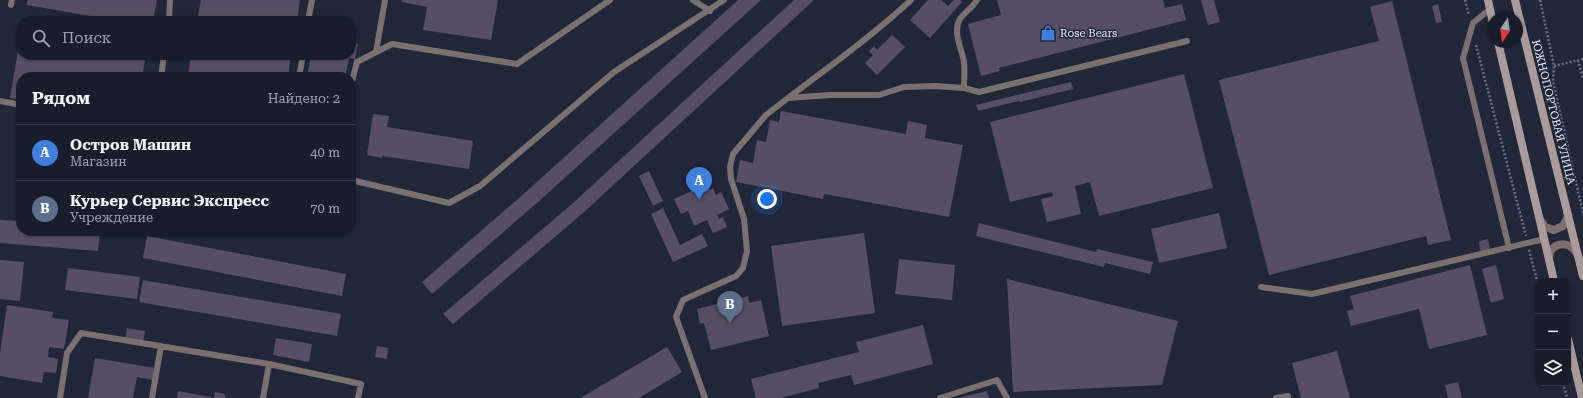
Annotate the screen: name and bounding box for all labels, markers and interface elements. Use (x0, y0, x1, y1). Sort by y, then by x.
north arrow (1487, 12, 1523, 48)
search box (16, 16, 356, 60)
shop icon: Rose Bears (1039, 24, 1057, 42)
icon: search (30, 27, 52, 49)
place label: Rose Bears (1060, 27, 1117, 40)
text: Поиск (62, 29, 111, 47)
street label: ЮЖНОПОРТОВАЯ УЛИЦА (1529, 38, 1578, 186)
text: Рядом (32, 88, 90, 108)
text: Найдено: 2 (268, 91, 340, 106)
text: Остров Машин (70, 136, 191, 154)
text: A (40, 145, 50, 160)
text: 40 m (310, 145, 340, 160)
text: Магазин (70, 154, 127, 169)
pin: A (686, 167, 712, 200)
your location (757, 189, 777, 209)
text: Курьер Сервис Экспресс (70, 192, 269, 210)
text: B (40, 201, 50, 216)
text: 70 m (310, 201, 340, 216)
text: Учреждение (70, 210, 153, 225)
map controls (1535, 278, 1571, 386)
button: + (1535, 278, 1571, 314)
pin: B (717, 291, 743, 324)
button: − (1535, 314, 1571, 350)
button: layers (1535, 350, 1571, 386)

